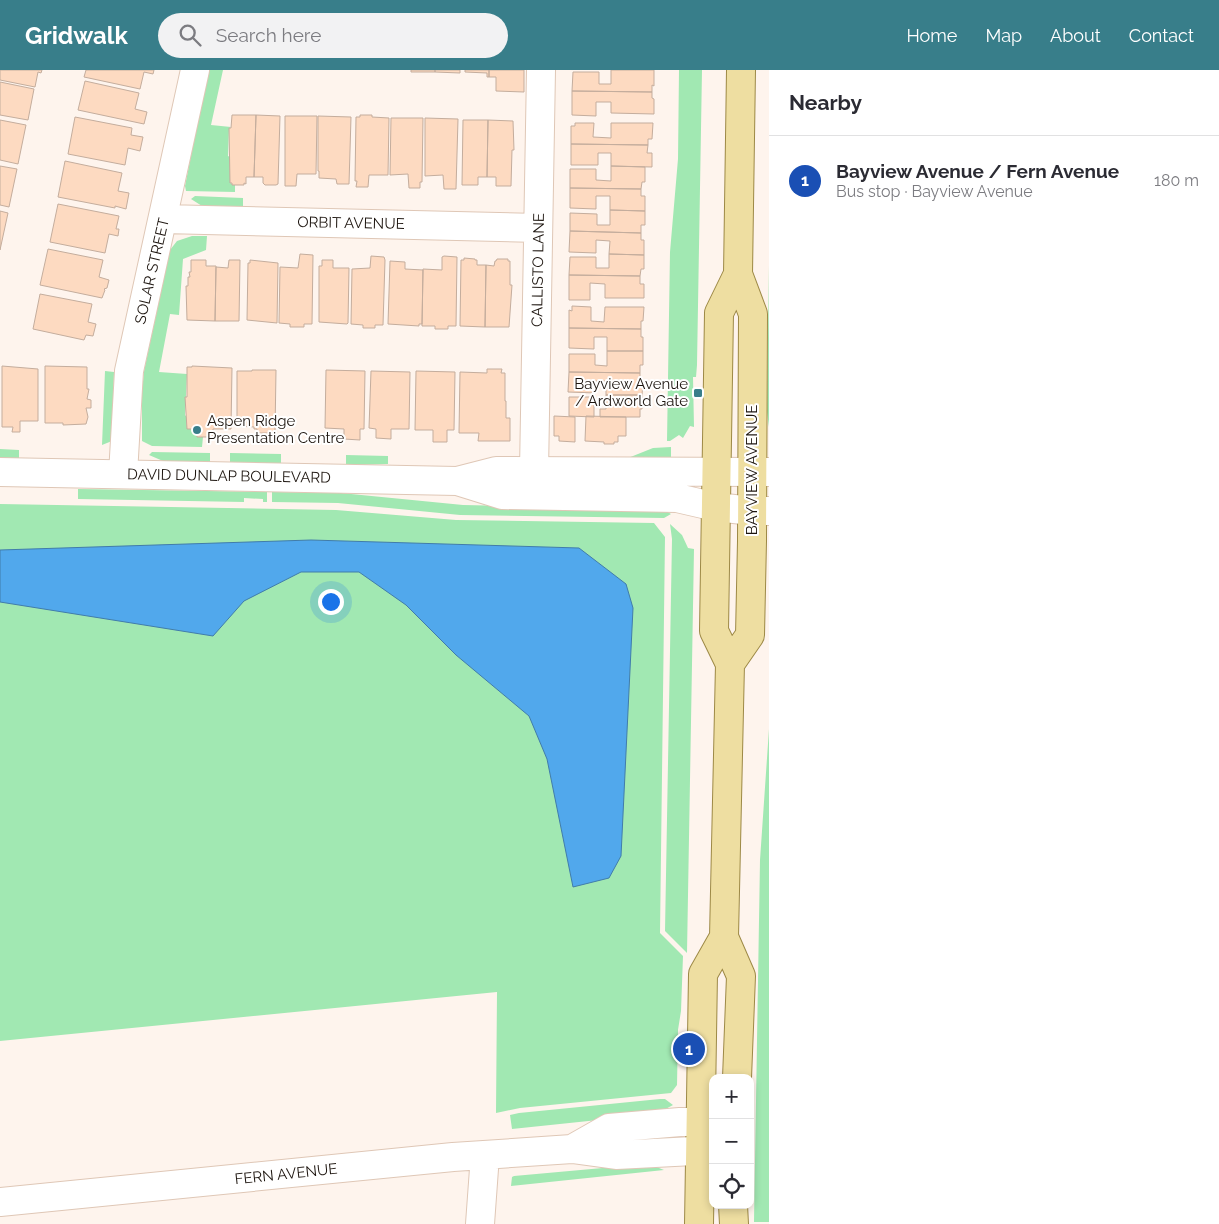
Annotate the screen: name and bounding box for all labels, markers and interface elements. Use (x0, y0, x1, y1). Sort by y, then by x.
search box (158, 13, 508, 58)
text: Gridwalk (25, 21, 128, 50)
icon: search (176, 21, 204, 49)
text: Search here (216, 24, 321, 46)
text: Home (906, 25, 957, 46)
text: Map (985, 25, 1022, 46)
text: About (1050, 25, 1101, 46)
text: Contact (1129, 25, 1194, 46)
text: Nearby (789, 90, 862, 115)
text: Bayview Avenue / Fern Avenue (836, 160, 1119, 182)
text: 1 (801, 171, 809, 190)
text: 180 m (1154, 171, 1199, 190)
text: Bus stop · Bayview Avenue (836, 182, 1033, 201)
street label: ORBIT AVENUE (297, 213, 405, 233)
street label: CALLISTO LANE (528, 213, 548, 327)
street label: SOLAR STREET (131, 216, 173, 326)
place label: Bayview Avenue / Ardworld Gate (574, 375, 688, 410)
marker: Bayview Avenue / Ardworld Gate (692, 387, 704, 399)
street label: BAYVIEW AVENUE (743, 405, 761, 535)
place label: Aspen Ridge Presentation Centre (207, 412, 345, 447)
marker: Aspen Ridge Presentation Centre (191, 424, 203, 436)
street label: DAVID DUNLAP BOULEVARD (127, 465, 331, 487)
your location (318, 589, 344, 615)
pin: 1 (673, 1030, 705, 1068)
map controls (709, 1074, 754, 1209)
button: + (709, 1074, 754, 1119)
button: − (709, 1119, 754, 1164)
street label: FERN AVENUE (234, 1160, 338, 1188)
button: locate (709, 1164, 754, 1209)

